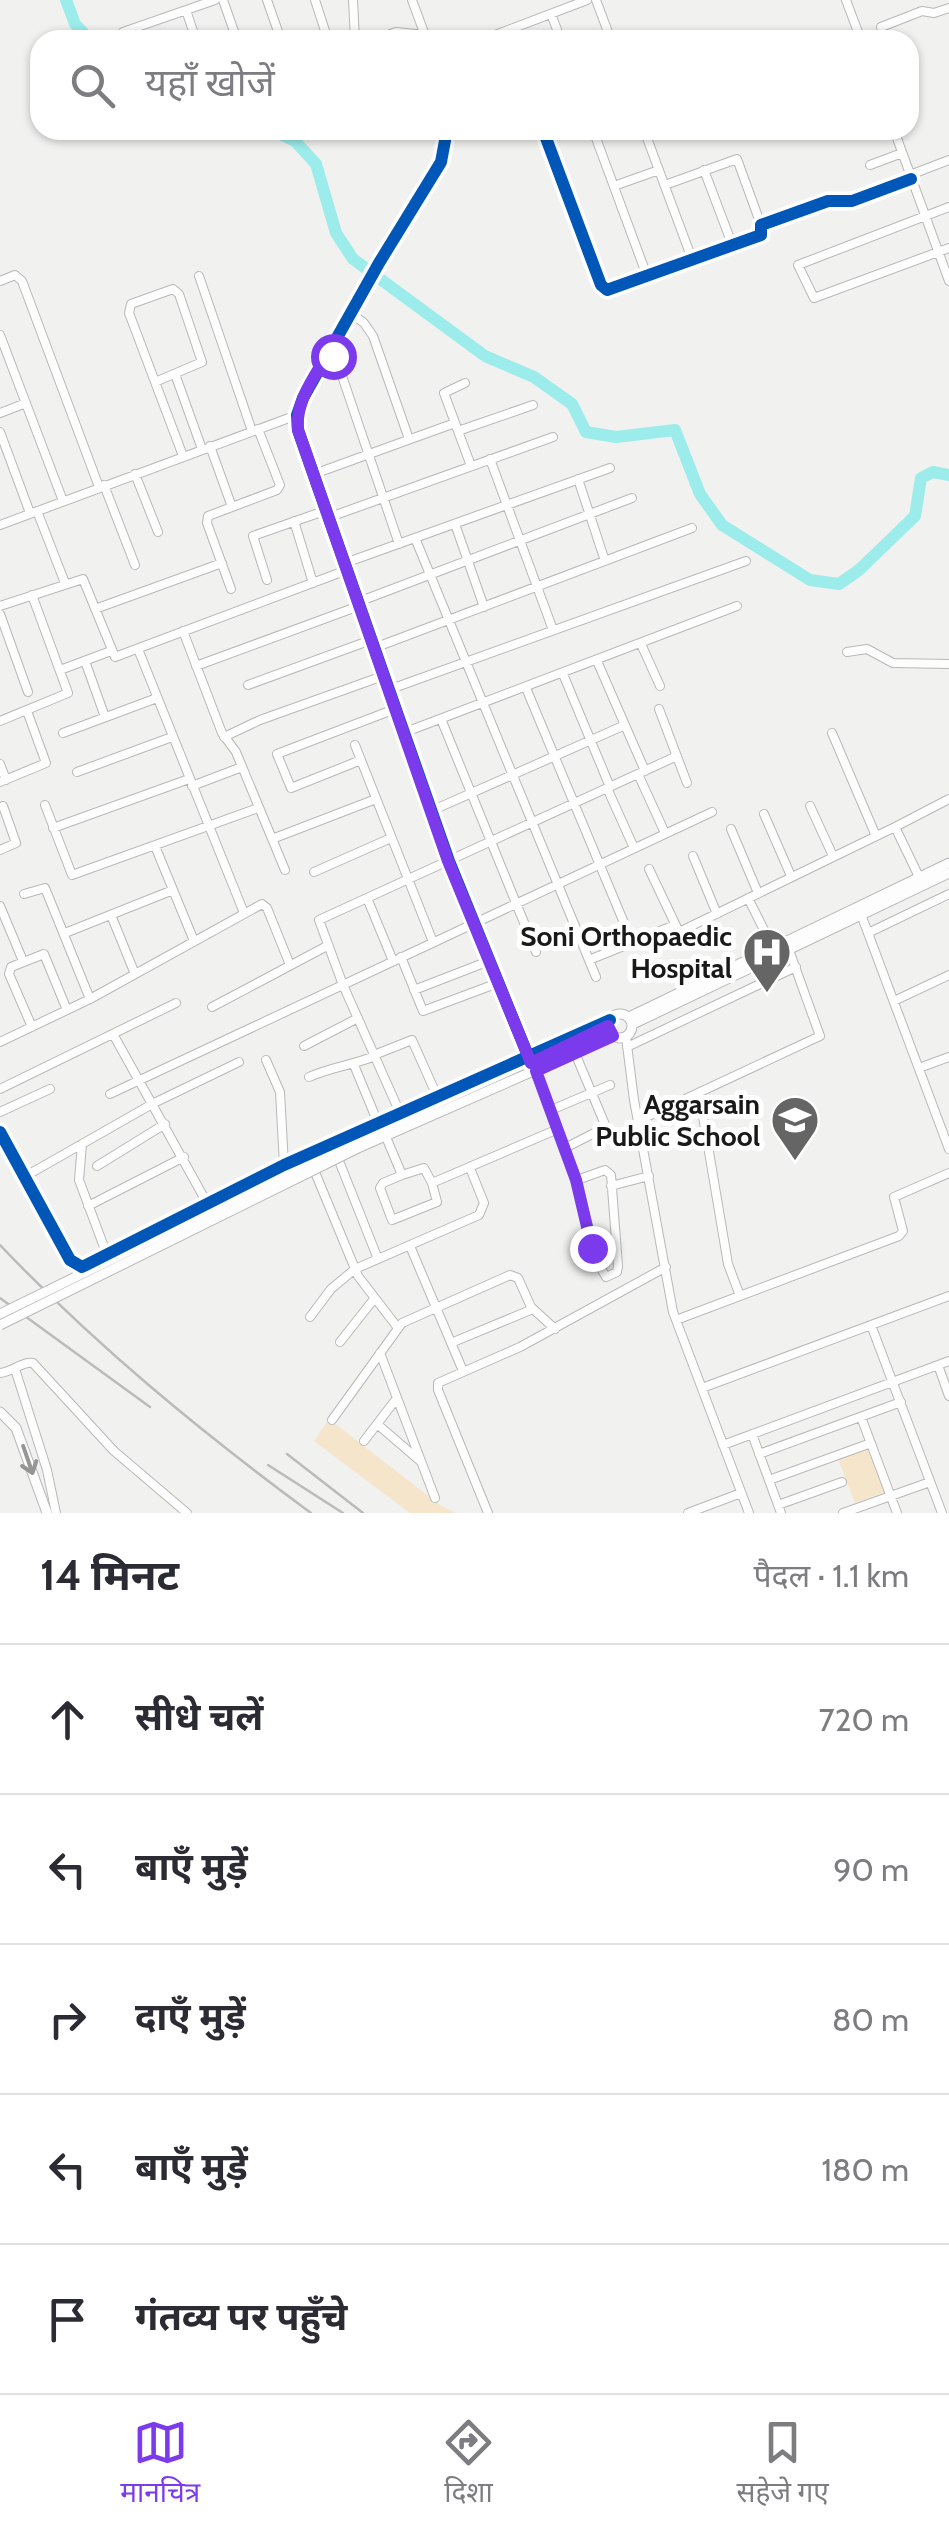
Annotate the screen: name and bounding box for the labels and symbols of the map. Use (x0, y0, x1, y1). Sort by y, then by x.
route start (311, 334, 357, 380)
place label: Soni Orthopaedic Hospital (520, 919, 732, 985)
hospital icon: Soni Orthopaedic Hospital (741, 926, 793, 994)
place label: Aggarsain Public School (595, 1087, 760, 1153)
school or university icon: Aggarsain Public School (769, 1094, 821, 1162)
route end (570, 1226, 616, 1272)
one-way arrow (20, 1443, 38, 1474)

